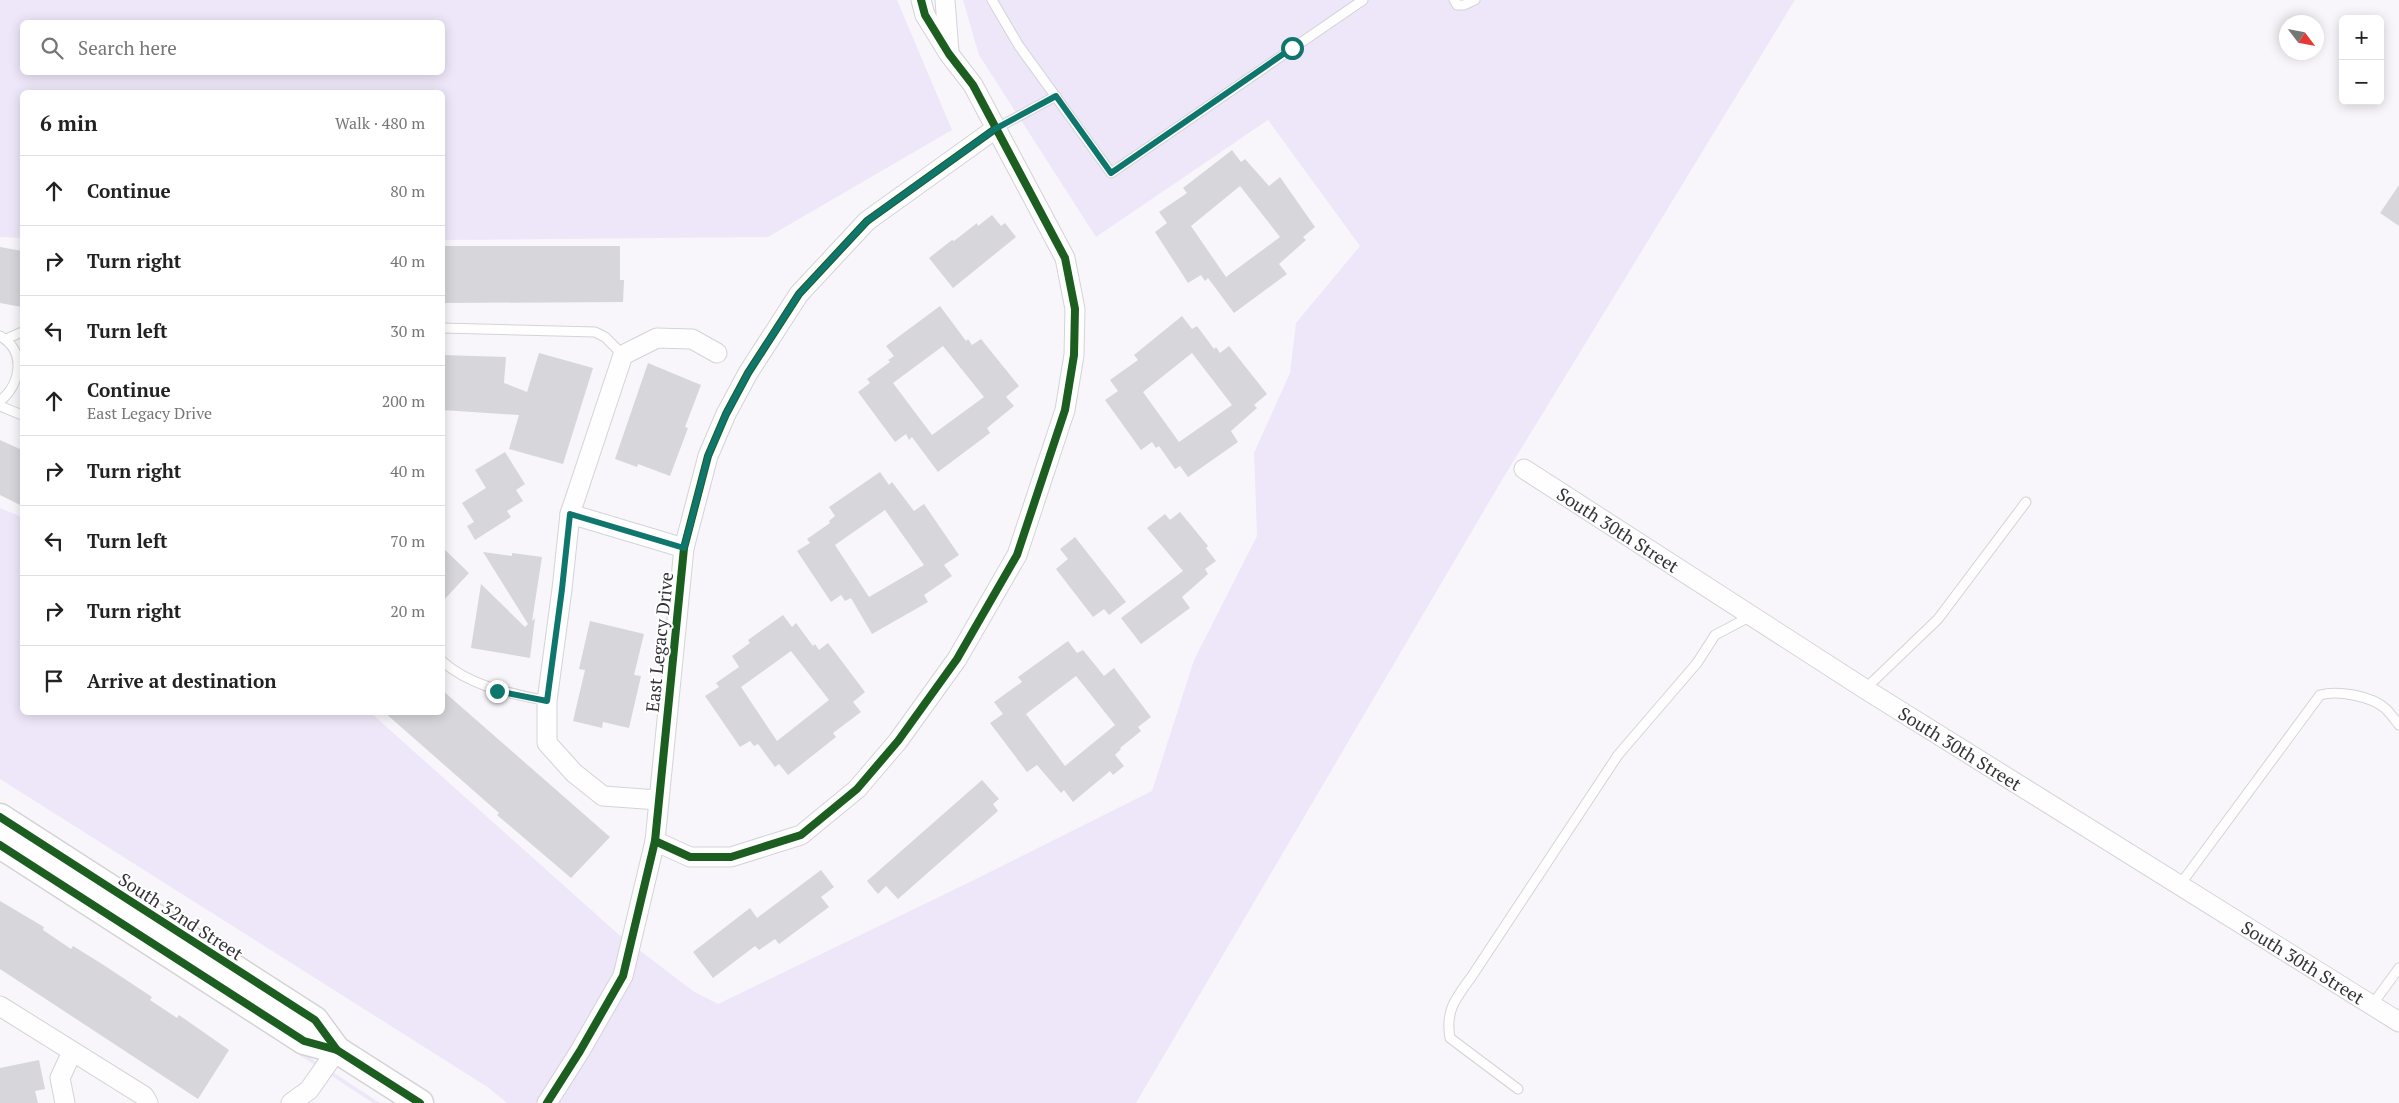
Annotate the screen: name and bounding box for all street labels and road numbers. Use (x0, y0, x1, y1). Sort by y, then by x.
street label: South 30th Street (1553, 482, 1684, 578)
street label: East Legacy Drive (640, 571, 678, 713)
street label: South 30th Street (1894, 701, 2026, 796)
street label: South 32nd Street (114, 867, 248, 965)
street label: South 30th Street (2237, 915, 2369, 1010)

